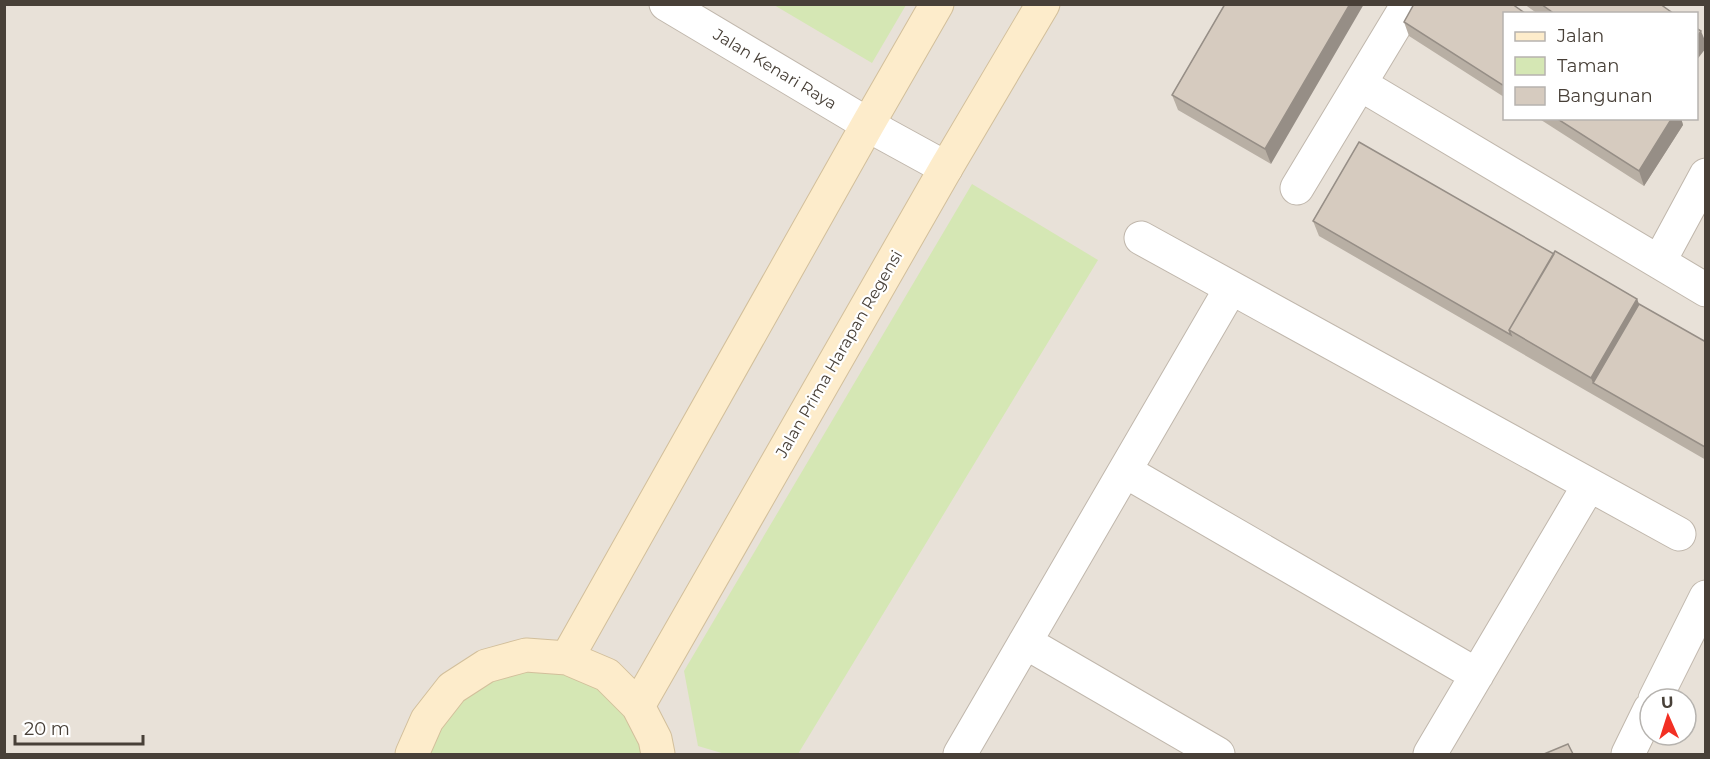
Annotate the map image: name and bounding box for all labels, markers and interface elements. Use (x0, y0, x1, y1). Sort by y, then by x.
legend (1503, 12, 1698, 120)
street label: Jalan Kenari Raya (709, 24, 840, 113)
text: Jalan (1556, 25, 1604, 47)
text: Taman (1557, 55, 1619, 77)
text: Bangunan (1557, 85, 1653, 107)
street label: Jalan Prima Harapan Regensi (771, 247, 906, 462)
north arrow (1638, 687, 1698, 747)
text: U (1660, 693, 1674, 712)
scale bar (15, 708, 142, 746)
text: 20 m (24, 718, 70, 740)

